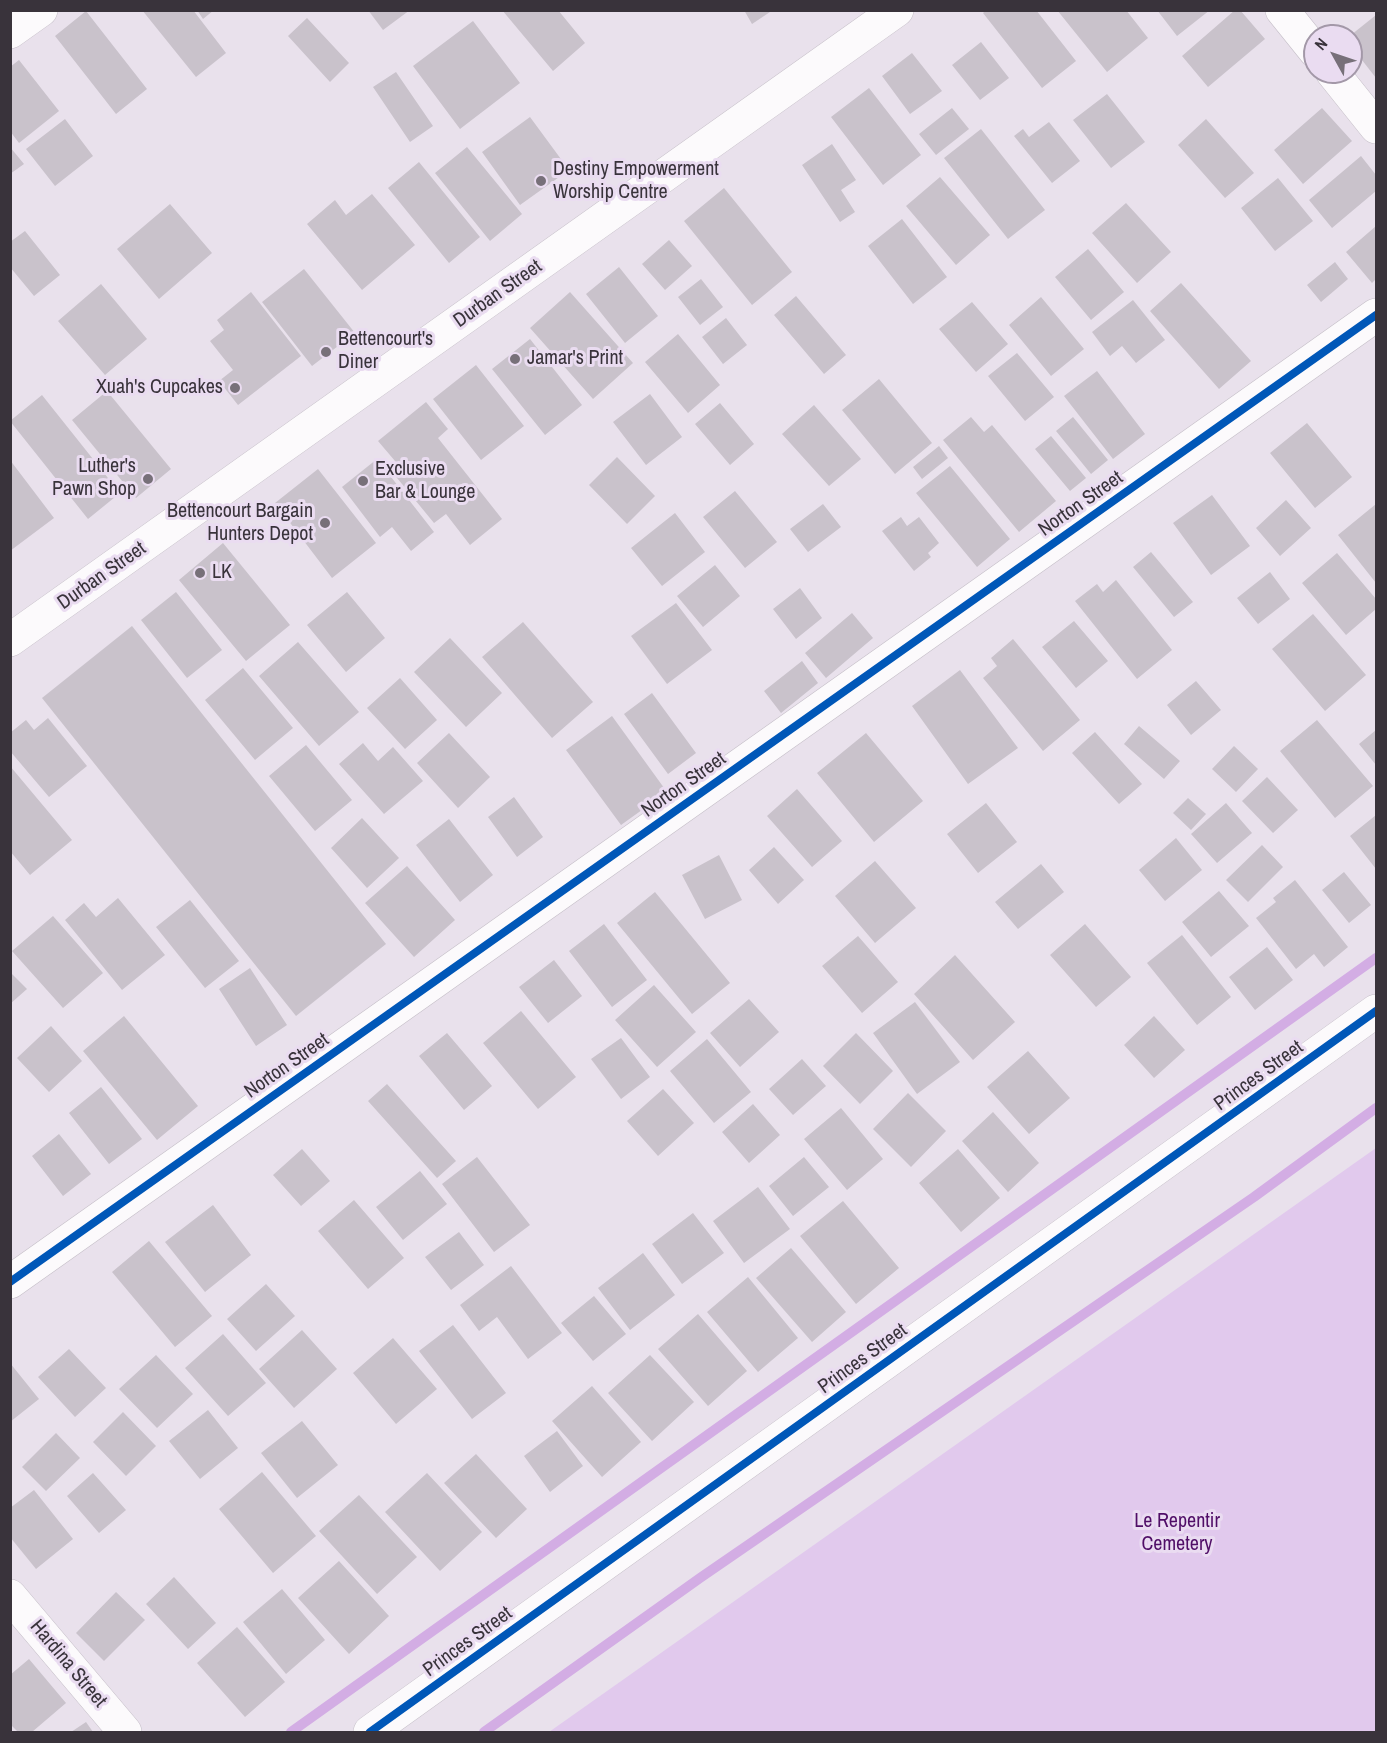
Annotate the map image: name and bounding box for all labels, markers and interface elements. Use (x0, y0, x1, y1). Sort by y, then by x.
north arrow (1303, 24, 1363, 84)
text: N (1309, 33, 1332, 54)
place label: Destiny Empowerment Worship Centre (553, 158, 719, 205)
marker: Destiny Empowerment Worship Centre (534, 174, 548, 188)
street label: Durban Street (449, 255, 547, 333)
place label: Bettencourt's Diner (338, 328, 433, 375)
marker: Bettencourt's Diner (319, 345, 333, 359)
place label: Jamar's Print (527, 347, 623, 371)
marker: Jamar's Print (508, 352, 522, 366)
place label: Xuah's Cupcakes (96, 376, 223, 400)
marker: Xuah's Cupcakes (228, 381, 242, 395)
place label: Luther's Pawn Shop (52, 455, 136, 502)
place label: Exclusive Bar & Lounge (375, 458, 475, 505)
street label: Norton Street (1034, 466, 1128, 542)
marker: Luther's Pawn Shop (141, 472, 155, 486)
marker: Exclusive Bar & Lounge (356, 474, 370, 488)
place label: Bettencourt Bargain Hunters Depot (167, 500, 313, 547)
marker: Bettencourt Bargain Hunters Depot (318, 516, 332, 530)
street label: Durban Street (53, 537, 151, 615)
place label: LK (212, 561, 232, 585)
marker: LK (193, 566, 207, 580)
street label: Norton Street (637, 747, 731, 823)
street label: Norton Street (240, 1028, 334, 1104)
street label: Princes Street (1210, 1036, 1308, 1116)
street label: Princes Street (814, 1319, 912, 1399)
park label: Le Repentir Cemetery (1134, 1510, 1220, 1557)
street label: Princes Street (419, 1602, 517, 1682)
street label: Hardina Street (25, 1615, 111, 1713)

